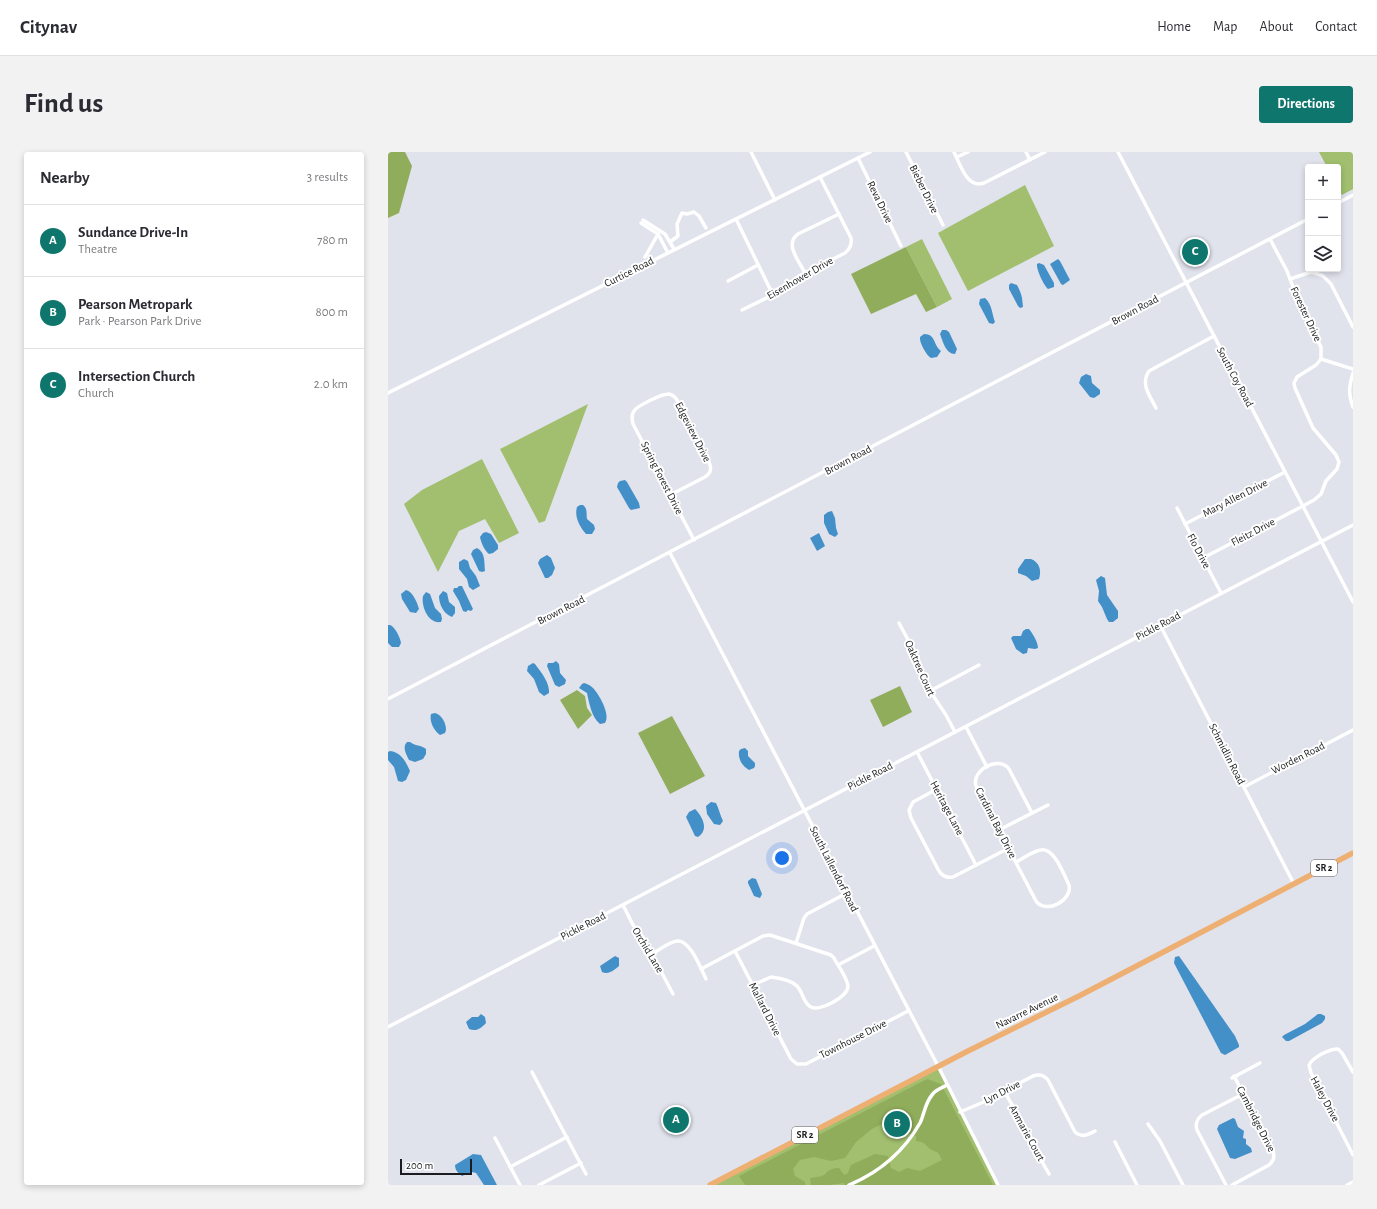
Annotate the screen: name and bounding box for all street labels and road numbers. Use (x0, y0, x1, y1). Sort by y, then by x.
street label: Bieber Drive (908, 163, 940, 215)
street label: Reva Drive (865, 179, 895, 225)
street label: Curtice Road (603, 255, 656, 289)
street label: Eisenhower Drive (765, 255, 835, 301)
street label: Forester Drive (1289, 285, 1323, 343)
street label: Brown Road (1110, 293, 1161, 327)
street label: South Coy Road (1215, 345, 1256, 409)
street label: Edgeview Drive (673, 400, 713, 464)
street label: Spring Forest Drive (639, 440, 685, 516)
street label: Brown Road (823, 443, 874, 477)
street label: Mary Allen Drive (1201, 477, 1269, 519)
street label: Fleitz Drive (1229, 516, 1277, 548)
street label: Flo Drive (1185, 532, 1213, 570)
street label: Brown Road (536, 593, 587, 627)
street label: Pickle Road (1134, 609, 1183, 642)
street label: Oaktree Court (903, 639, 937, 698)
street label: Schmidlin Road (1207, 722, 1247, 786)
street label: Worden Road (1270, 740, 1327, 776)
street label: Pickle Road (846, 760, 895, 792)
street label: Heritage Lane (928, 779, 966, 837)
street label: Cardinal Bay Drive (973, 786, 1019, 860)
street label: South Lallendorf Road (808, 824, 860, 914)
road number: SR 2 (1311, 860, 1337, 876)
street label: Pickle Road (559, 910, 608, 942)
street label: Orchid Lane (630, 925, 666, 975)
street label: Mallard Drive (747, 981, 783, 1037)
street label: Navarre Avenue (994, 991, 1060, 1031)
street label: Townhouse Drive (818, 1017, 888, 1061)
street label: Haley Drive (1309, 1075, 1341, 1123)
street label: Lyn Drive (982, 1078, 1022, 1106)
street label: Cambridge Drive (1235, 1084, 1277, 1154)
street label: Anmarie Court (1007, 1103, 1047, 1163)
road number: SR 2 (792, 1127, 818, 1143)

